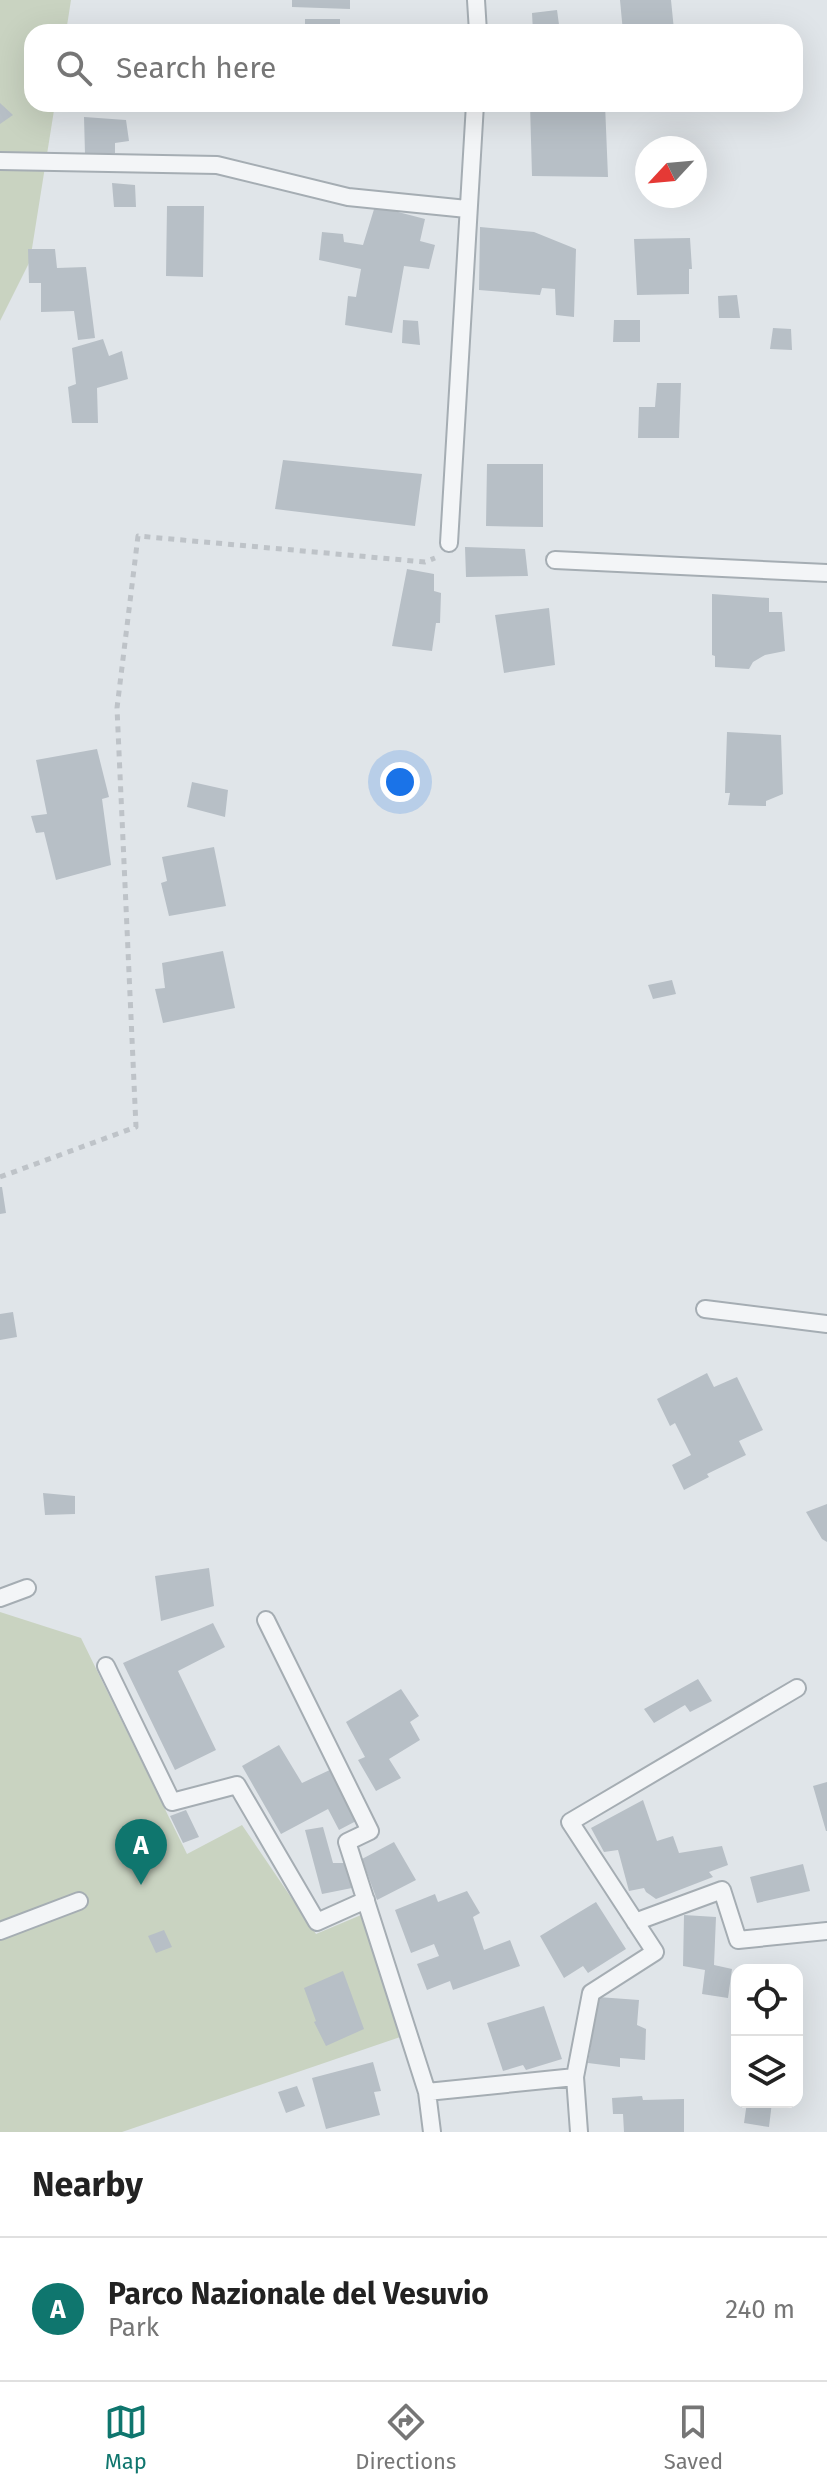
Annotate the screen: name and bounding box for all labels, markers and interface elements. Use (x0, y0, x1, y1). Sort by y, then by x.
search box (24, 24, 803, 112)
icon: search (52, 46, 96, 90)
text: Search here (116, 50, 276, 86)
north arrow (635, 136, 707, 208)
your location (380, 762, 420, 802)
pin: A (115, 1819, 167, 1885)
map controls (731, 1964, 803, 2108)
button: locate (731, 1964, 803, 2036)
button: layers (731, 2036, 803, 2108)
text: Nearby (32, 2164, 143, 2205)
text: Parco Nazionale del Vesuvio (108, 2276, 489, 2312)
text: A (50, 2294, 66, 2325)
text: 240 m (725, 2294, 795, 2325)
text: Park (108, 2312, 159, 2343)
tab: Map (104, 2400, 148, 2475)
tab: Directions (355, 2400, 456, 2475)
tab: Saved (664, 2400, 723, 2475)

